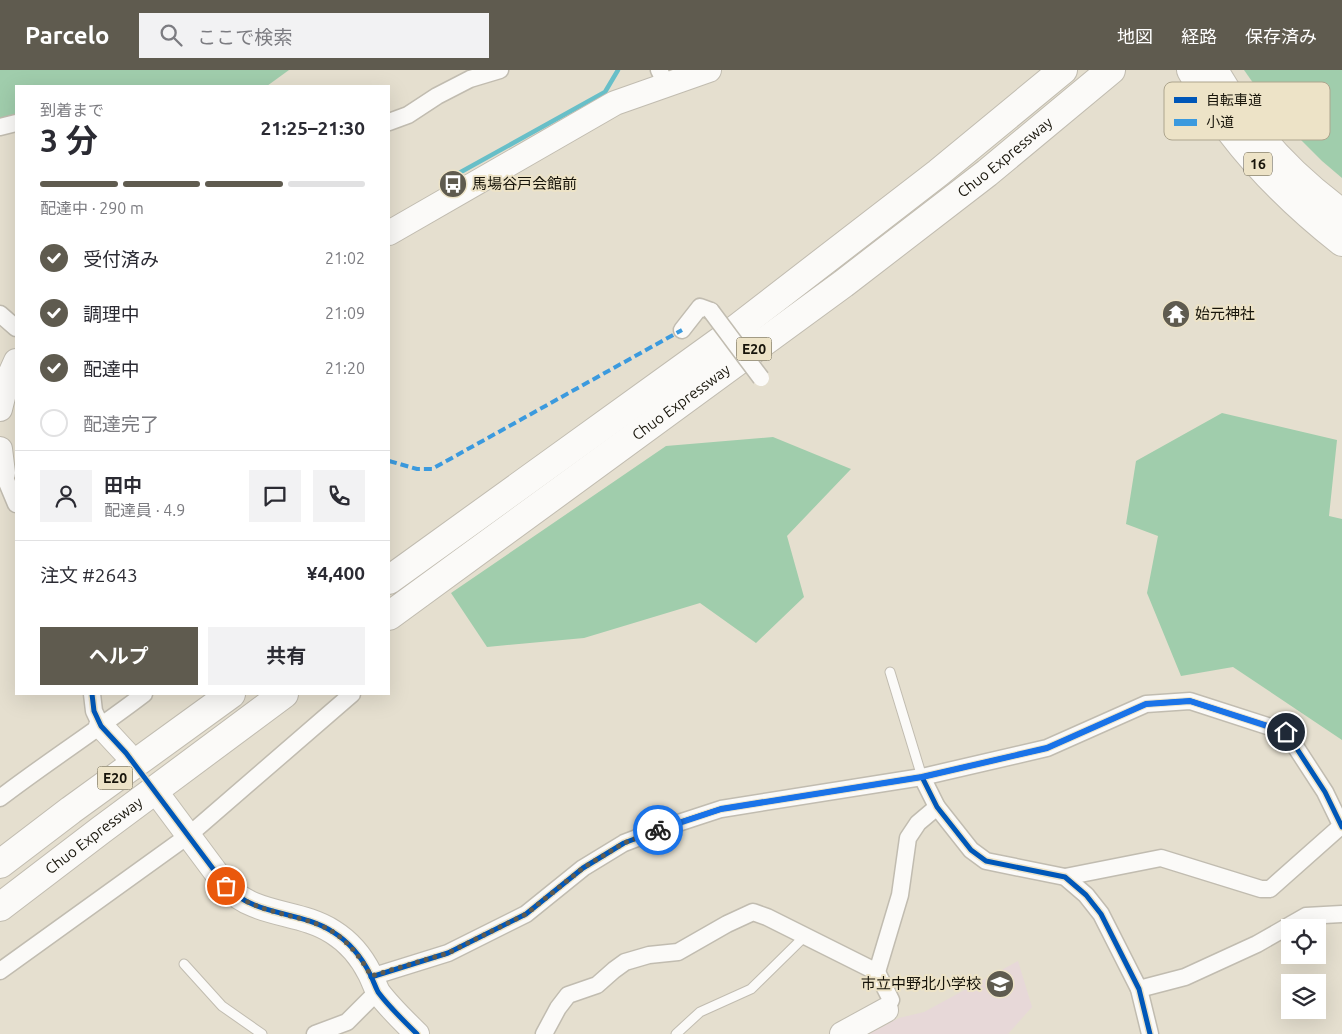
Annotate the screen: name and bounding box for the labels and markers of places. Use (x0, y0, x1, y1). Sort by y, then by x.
bus stop icon: 馬場谷戸会館前 (438, 169, 468, 199)
place label: 馬場谷戸会館前 (472, 175, 577, 192)
temple icon: 始元神社 (1161, 299, 1191, 329)
place label: 始元神社 (1195, 305, 1255, 322)
pin (1265, 711, 1307, 753)
pin (205, 865, 247, 907)
school or university icon: 市立中野北小学校 (985, 969, 1015, 999)
place label: 市立中野北小学校 (861, 975, 981, 992)

